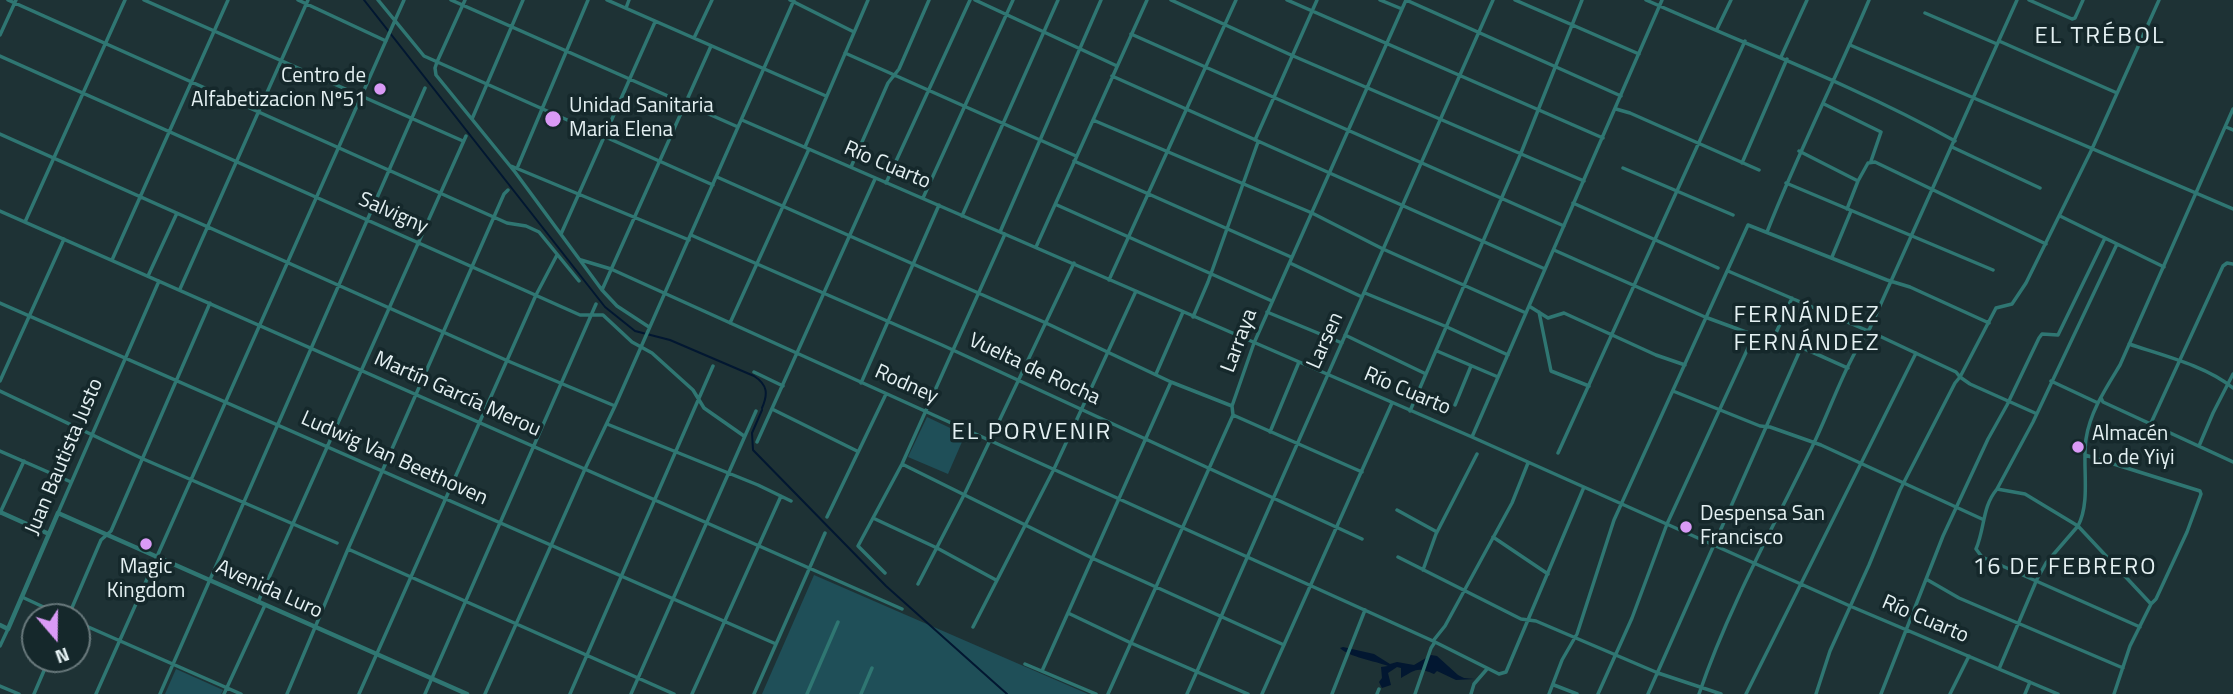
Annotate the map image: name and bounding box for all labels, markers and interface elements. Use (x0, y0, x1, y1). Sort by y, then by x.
district label: EL TRÉBOL (2036, 23, 2164, 51)
place label: Centro de Alfabetizacion Nº51 (191, 64, 366, 114)
marker: Centro de Alfabetizacion Nº51 (372, 81, 388, 97)
place label: Unidad Sanitaria Maria Elena (569, 94, 714, 144)
marker: Unidad Sanitaria Maria Elena (543, 109, 563, 129)
street label: Río Cuarto (840, 136, 934, 196)
street label: Salvigny (354, 188, 432, 240)
district label: FERNÁNDEZ FERNÁNDEZ (1735, 302, 1879, 358)
street label: Larraya (1216, 306, 1264, 376)
street label: Larsen (1302, 309, 1350, 373)
street label: Vuelta de Rocha (964, 329, 1104, 411)
street label: Martín García Merou (370, 347, 544, 443)
street label: Rodney (870, 360, 942, 410)
street label: Río Cuarto (1360, 362, 1454, 422)
street label: Juan Bautista Justo (21, 375, 109, 539)
street label: Ludwig Van Beethoven (297, 406, 491, 512)
district label: EL PORVENIR (953, 419, 1111, 447)
place label: Almacén Lo de Yiyi (2092, 422, 2175, 472)
marker: Almacén Lo de Yiyi (2070, 439, 2086, 455)
place label: Despensa San Francisco (1700, 502, 1825, 552)
marker: Despensa San Francisco (1678, 519, 1694, 535)
marker: Magic Kingdom (138, 536, 154, 552)
district label: 16 DE FEBRERO (1974, 554, 2156, 582)
place label: Magic Kingdom (107, 555, 185, 605)
street label: Avenida Luro (212, 555, 326, 625)
street label: Río Cuarto (1878, 590, 1972, 650)
north arrow (21, 603, 91, 673)
text: N (52, 640, 74, 672)

